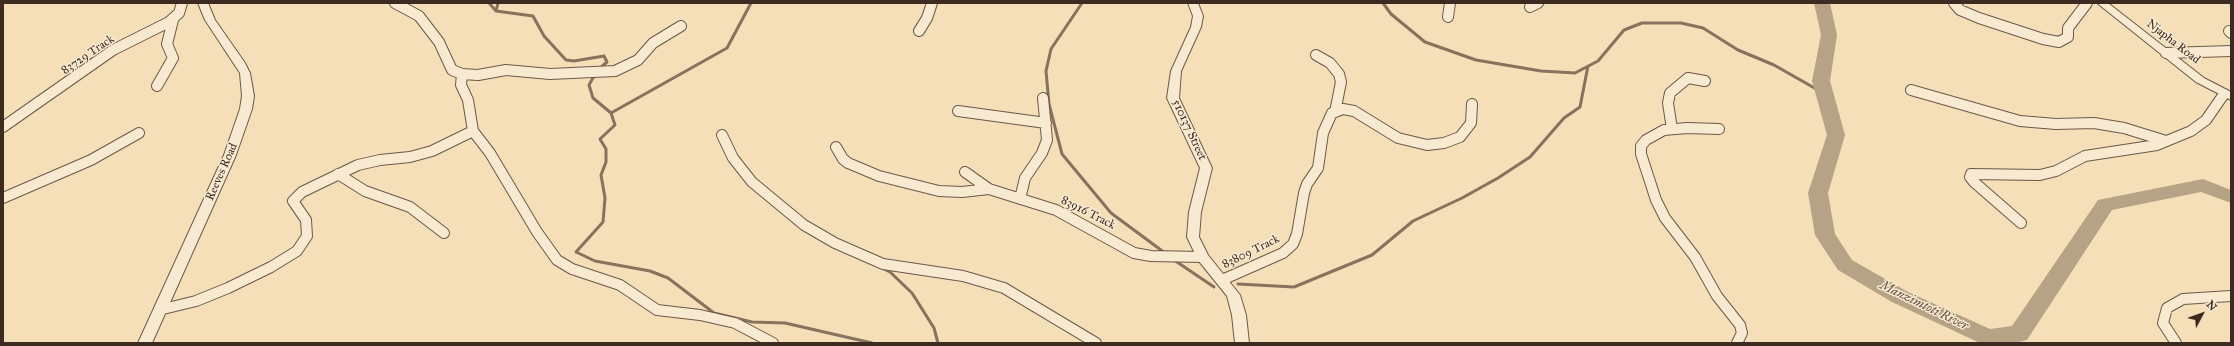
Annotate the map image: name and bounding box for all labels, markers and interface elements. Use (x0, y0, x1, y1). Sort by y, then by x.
street label: Njapha Road (2143, 17, 2203, 67)
street label: 83729 Track (59, 32, 117, 78)
street label: 510137 Street (1169, 97, 1209, 163)
street label: Reeves Road (203, 141, 241, 203)
street label: 83916 Track (1058, 193, 1118, 233)
street label: 83809 Track (1220, 232, 1282, 272)
water label: Manzimtoti River (1877, 278, 1971, 334)
north arrow (2182, 294, 2222, 334)
text: N (2203, 298, 2219, 314)

